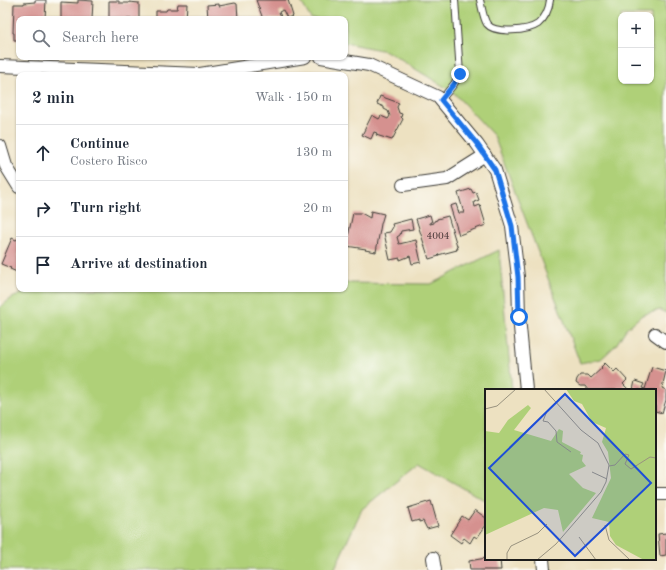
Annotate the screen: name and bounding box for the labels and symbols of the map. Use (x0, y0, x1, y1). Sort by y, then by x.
route end (451, 65, 469, 83)
house number: 4004 (426, 231, 450, 241)
route start (510, 308, 528, 326)
inset map (485, 389, 656, 560)

